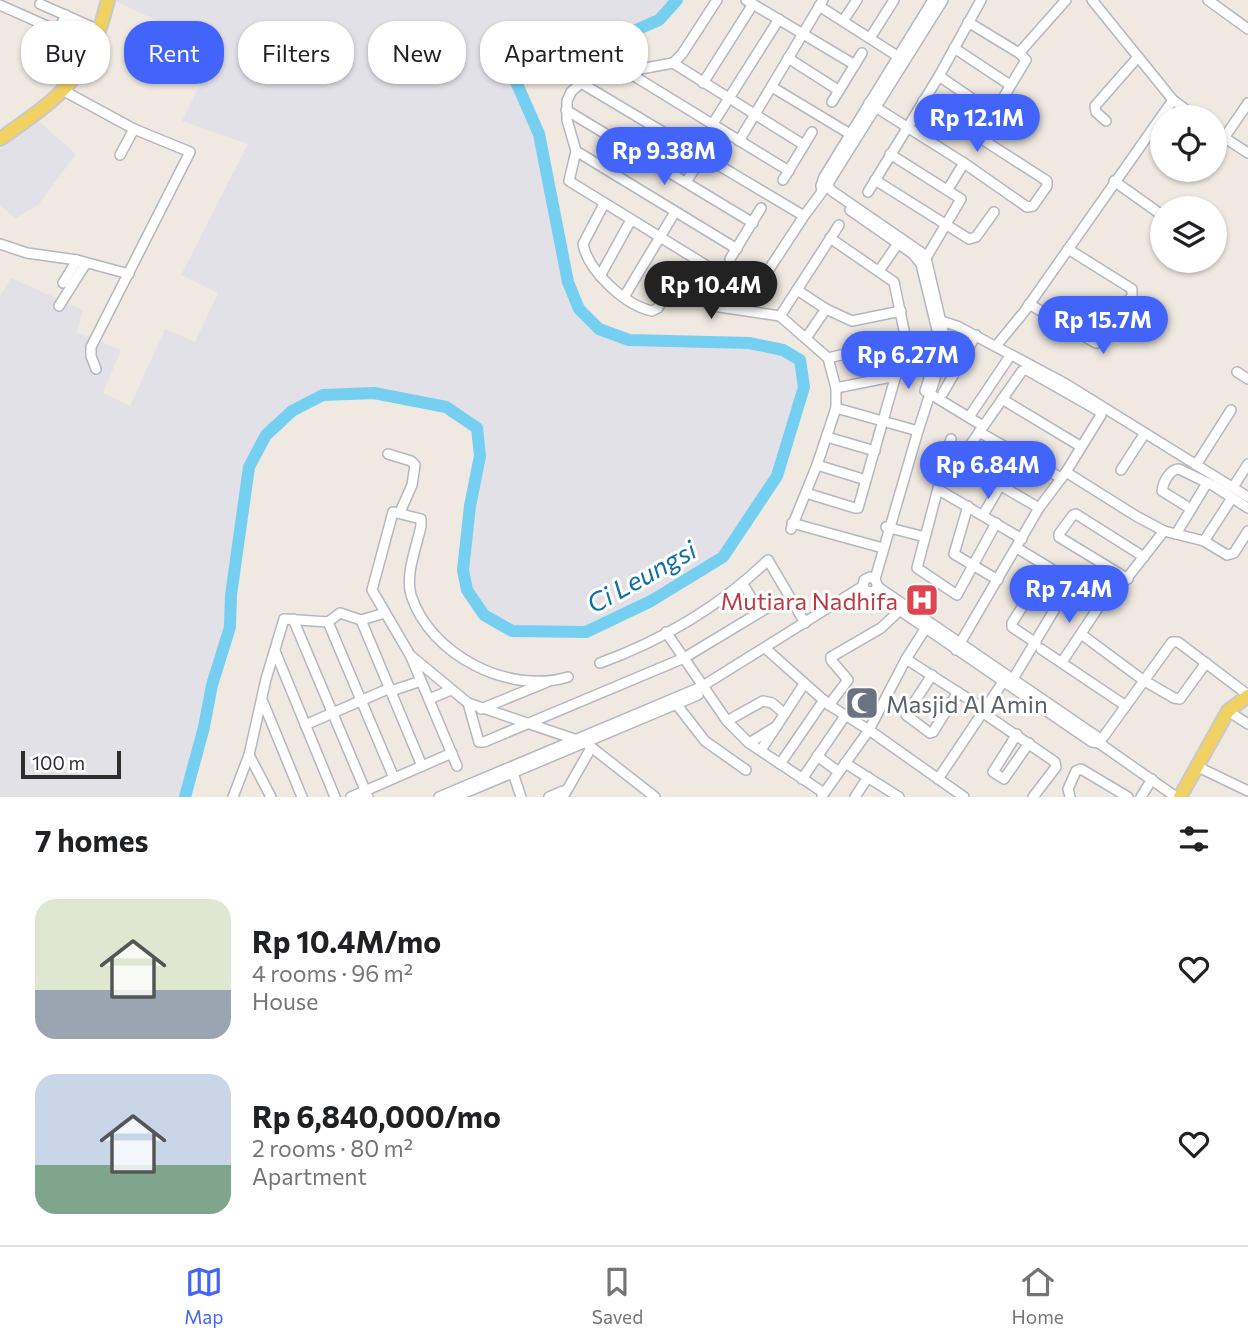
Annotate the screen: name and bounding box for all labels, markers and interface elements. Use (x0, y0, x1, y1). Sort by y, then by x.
chip: Buy (21, 21, 110, 84)
chip: Rent (124, 21, 224, 84)
chip: Filters (238, 21, 354, 84)
chip: New (368, 21, 466, 84)
chip: Apartment (480, 21, 648, 84)
pin: Rp 12.1M (905, 94, 1049, 154)
text: Rp 12.1M (930, 103, 1024, 131)
map controls (1150, 105, 1227, 273)
button: locate (1150, 105, 1227, 182)
pin: Rp 9.38M (592, 128, 736, 187)
text: Rp 9.38M (612, 136, 716, 164)
button: layers (1150, 196, 1227, 273)
pin: Rp 10.4M (639, 262, 783, 321)
text: Rp 10.4M (660, 270, 762, 298)
pin: Rp 15.7M (1031, 296, 1175, 356)
text: Rp 15.7M (1054, 305, 1152, 333)
pin: Rp 6.27M (836, 332, 980, 391)
text: Rp 6.27M (857, 340, 959, 368)
pin: Rp 6.84M (916, 442, 1060, 501)
text: Rp 6.84M (936, 450, 1040, 478)
water label: Ci Leungsi (581, 533, 702, 619)
pin: Rp 7.4M (1004, 566, 1134, 625)
text: Rp 7.4M (1026, 574, 1112, 602)
hospital icon: Mutiara Nadhifa (903, 581, 941, 619)
place label: Mutiara Nadhifa (720, 586, 898, 615)
mosque icon: Masjid Al Amin (843, 684, 881, 722)
place label: Masjid Al Amin (886, 689, 1048, 718)
scale bar (21, 748, 121, 780)
text: 100 m (32, 751, 85, 774)
icon: filters (1175, 820, 1213, 858)
text: 7 homes (35, 821, 148, 858)
text: Rp 10.4M/mo (252, 922, 441, 959)
icon: home (91, 927, 175, 1011)
icon: heart (1175, 950, 1213, 988)
text: 4 rooms · 96 m² (252, 959, 413, 987)
text: House (252, 987, 318, 1015)
text: Rp 6,840,000/mo (252, 1097, 501, 1134)
icon: home (91, 1102, 175, 1186)
icon: heart (1175, 1125, 1213, 1163)
text: 2 rooms · 80 m² (252, 1134, 413, 1162)
text: Apartment (252, 1162, 367, 1190)
tab: Map (184, 1263, 223, 1328)
tab: Saved (592, 1263, 643, 1328)
tab: Home (1012, 1263, 1064, 1328)

